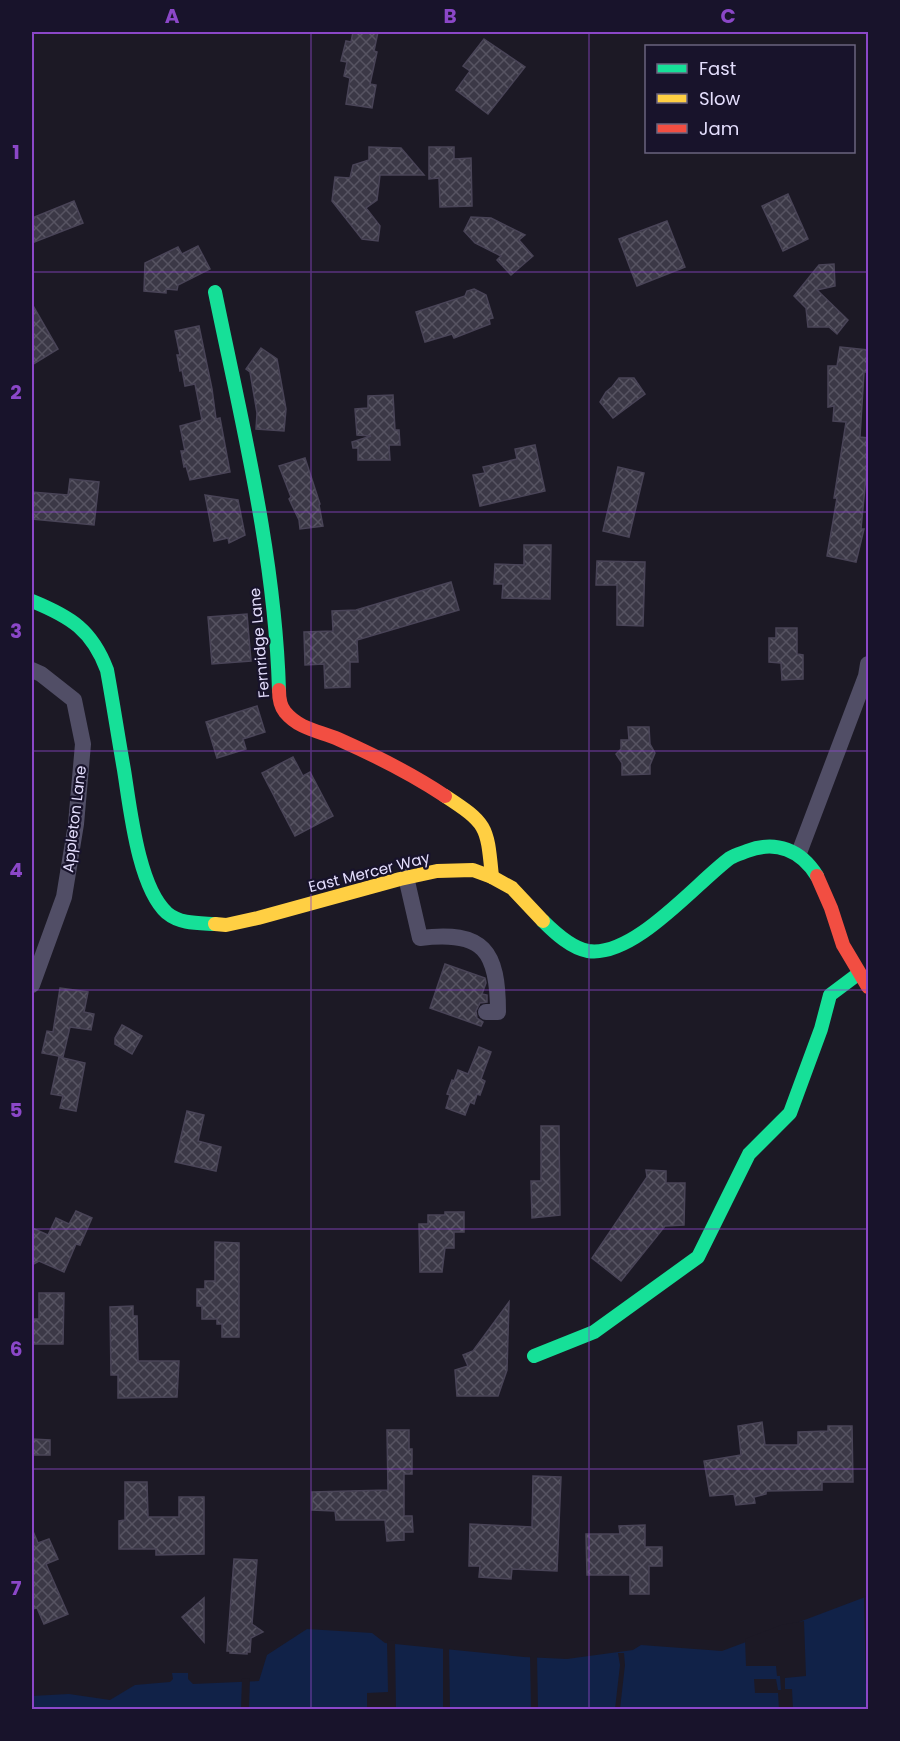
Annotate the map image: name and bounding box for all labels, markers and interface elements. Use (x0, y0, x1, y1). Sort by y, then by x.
text: A (165, 2, 180, 30)
text: B (443, 2, 457, 30)
text: C (720, 2, 736, 30)
legend (645, 45, 855, 153)
text: Fast (699, 56, 736, 81)
text: Slow (699, 86, 741, 111)
text: Jam (699, 116, 739, 141)
text: 1 (12, 138, 20, 166)
text: 2 (10, 378, 22, 406)
street label: Fernridge Lane (244, 587, 274, 699)
text: 3 (10, 617, 22, 645)
street label: Appleton Lane (57, 764, 91, 874)
street label: East Mercer Way (306, 847, 432, 897)
text: 4 (9, 856, 23, 884)
text: 5 (10, 1096, 23, 1124)
text: 6 (10, 1335, 22, 1363)
text: 7 (11, 1574, 22, 1602)

